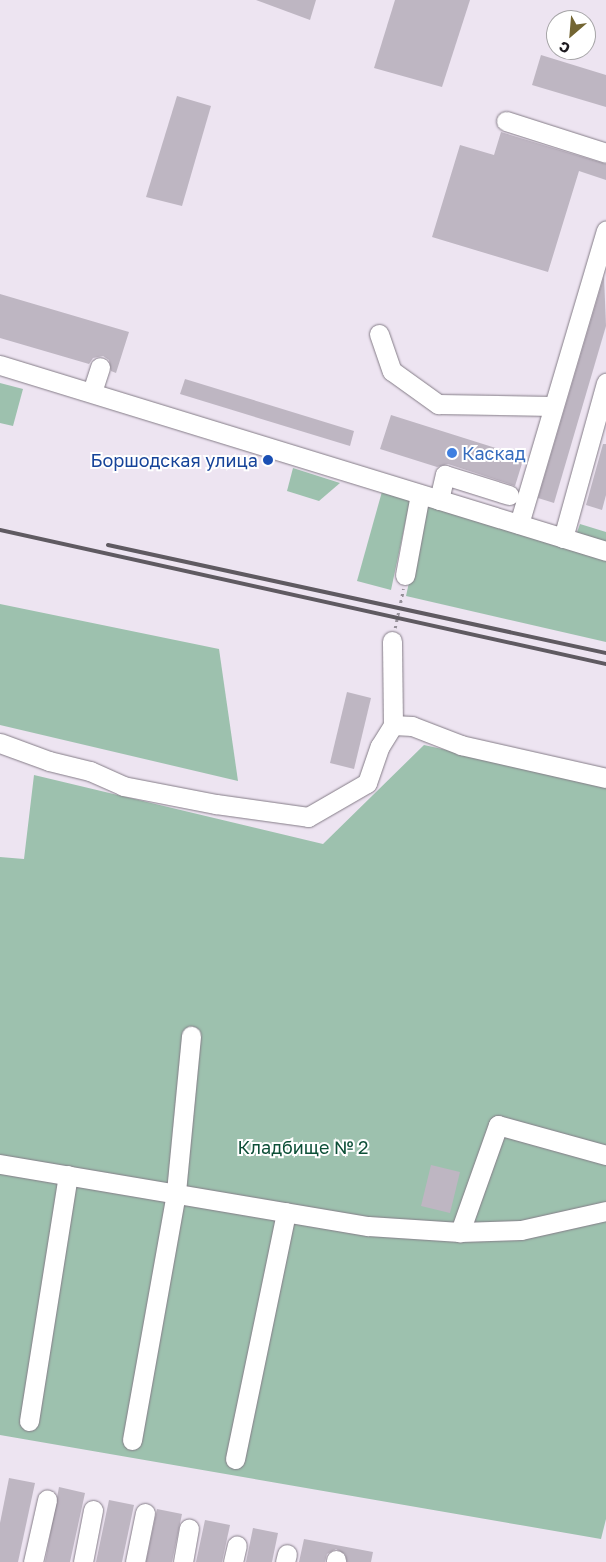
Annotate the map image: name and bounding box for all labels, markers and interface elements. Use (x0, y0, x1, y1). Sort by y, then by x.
north arrow (546, 10, 596, 60)
text: С (556, 38, 573, 58)
place label: Каскад (462, 442, 526, 464)
marker: Каскад (446, 447, 458, 459)
place label: Боршодская улица (90, 449, 258, 471)
marker: Боршодская улица (262, 454, 274, 466)
park label: Кладбище № 2 (238, 1136, 368, 1158)

